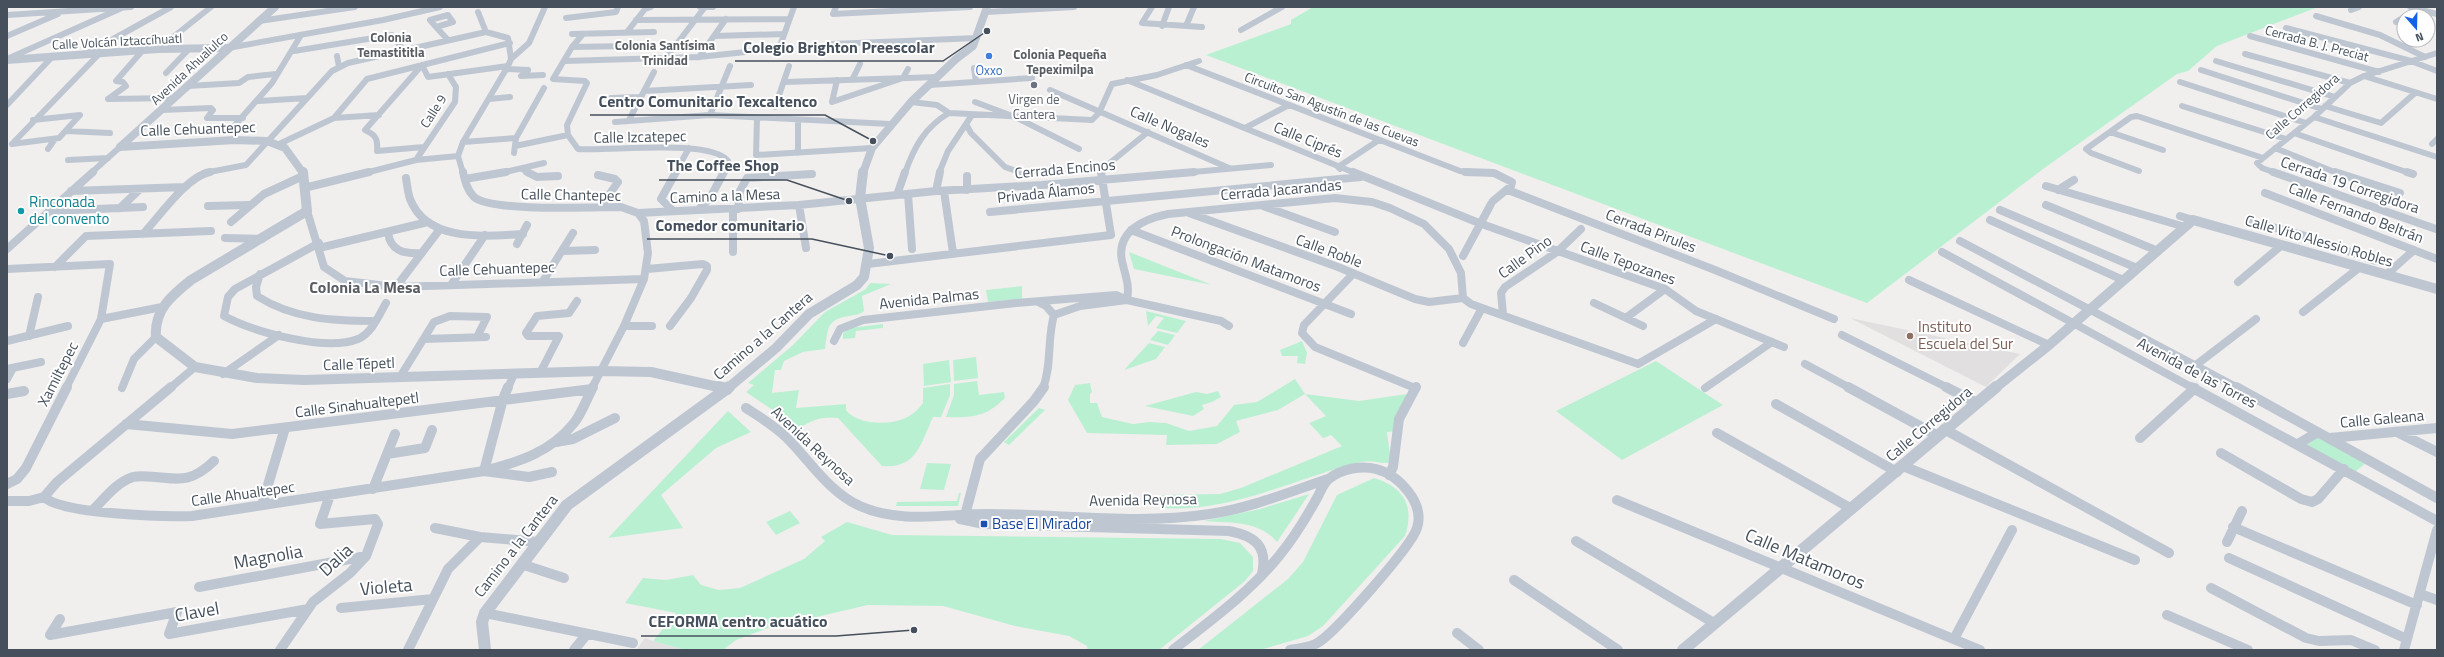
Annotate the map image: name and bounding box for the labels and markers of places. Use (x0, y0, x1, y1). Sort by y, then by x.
callout: Colegio Brighton Preescolar (735, 33, 943, 61)
marker: Oxxo (984, 51, 994, 61)
place label: Oxxo (975, 60, 1003, 80)
marker: Virgen de Cantera (1029, 80, 1039, 90)
callout: Centro Comunitario Texcaltenco (590, 87, 825, 115)
place label: Virgen de Cantera (1008, 89, 1060, 124)
callout: The Coffee Shop (659, 152, 787, 180)
place label: Rinconada del convento (29, 190, 110, 230)
marker: Rinconada del convento (16, 206, 26, 216)
callout: Comedor comunitario (647, 211, 812, 239)
place label: Instituto Escuela del Sur (1918, 315, 2013, 355)
marker: Instituto Escuela del Sur (1905, 331, 1915, 341)
place label: Base El Mirador (992, 512, 1091, 535)
marker: Base El Mirador (979, 519, 989, 529)
callout: CEFORMA centro acuático (641, 608, 836, 636)

